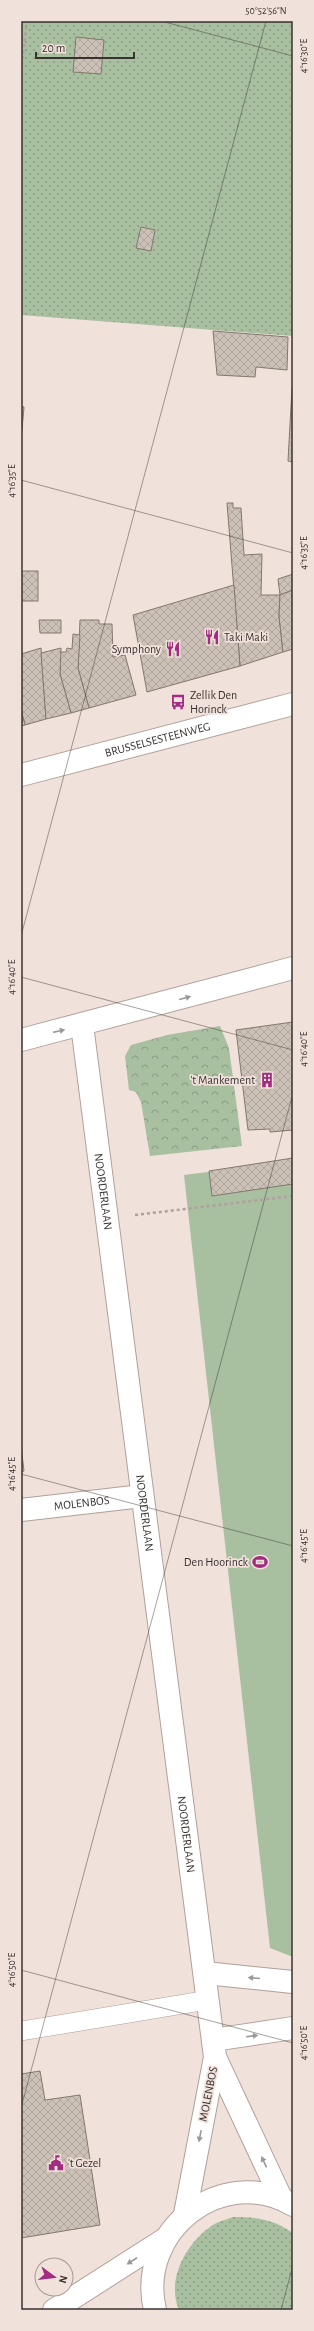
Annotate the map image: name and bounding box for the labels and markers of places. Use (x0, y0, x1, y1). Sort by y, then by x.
restaurant icon: Taki Maki (203, 628, 221, 646)
place label: Taki Maki (224, 631, 268, 643)
restaurant icon: Symphony (164, 640, 182, 658)
place label: Symphony (112, 643, 161, 656)
place label: Zellik Den Horinck (190, 689, 237, 715)
bus stop icon: Zellik Den Horinck (169, 693, 187, 711)
building icon: 't Mankement (258, 1071, 276, 1089)
place label: 't Mankement (191, 1074, 255, 1086)
sports icon: Den Hoorinck (251, 1553, 269, 1571)
place label: Den Hoorinck (184, 1556, 249, 1568)
public building icon: 't Gezel (47, 2154, 65, 2172)
place label: 't Gezel (68, 2157, 101, 2169)

